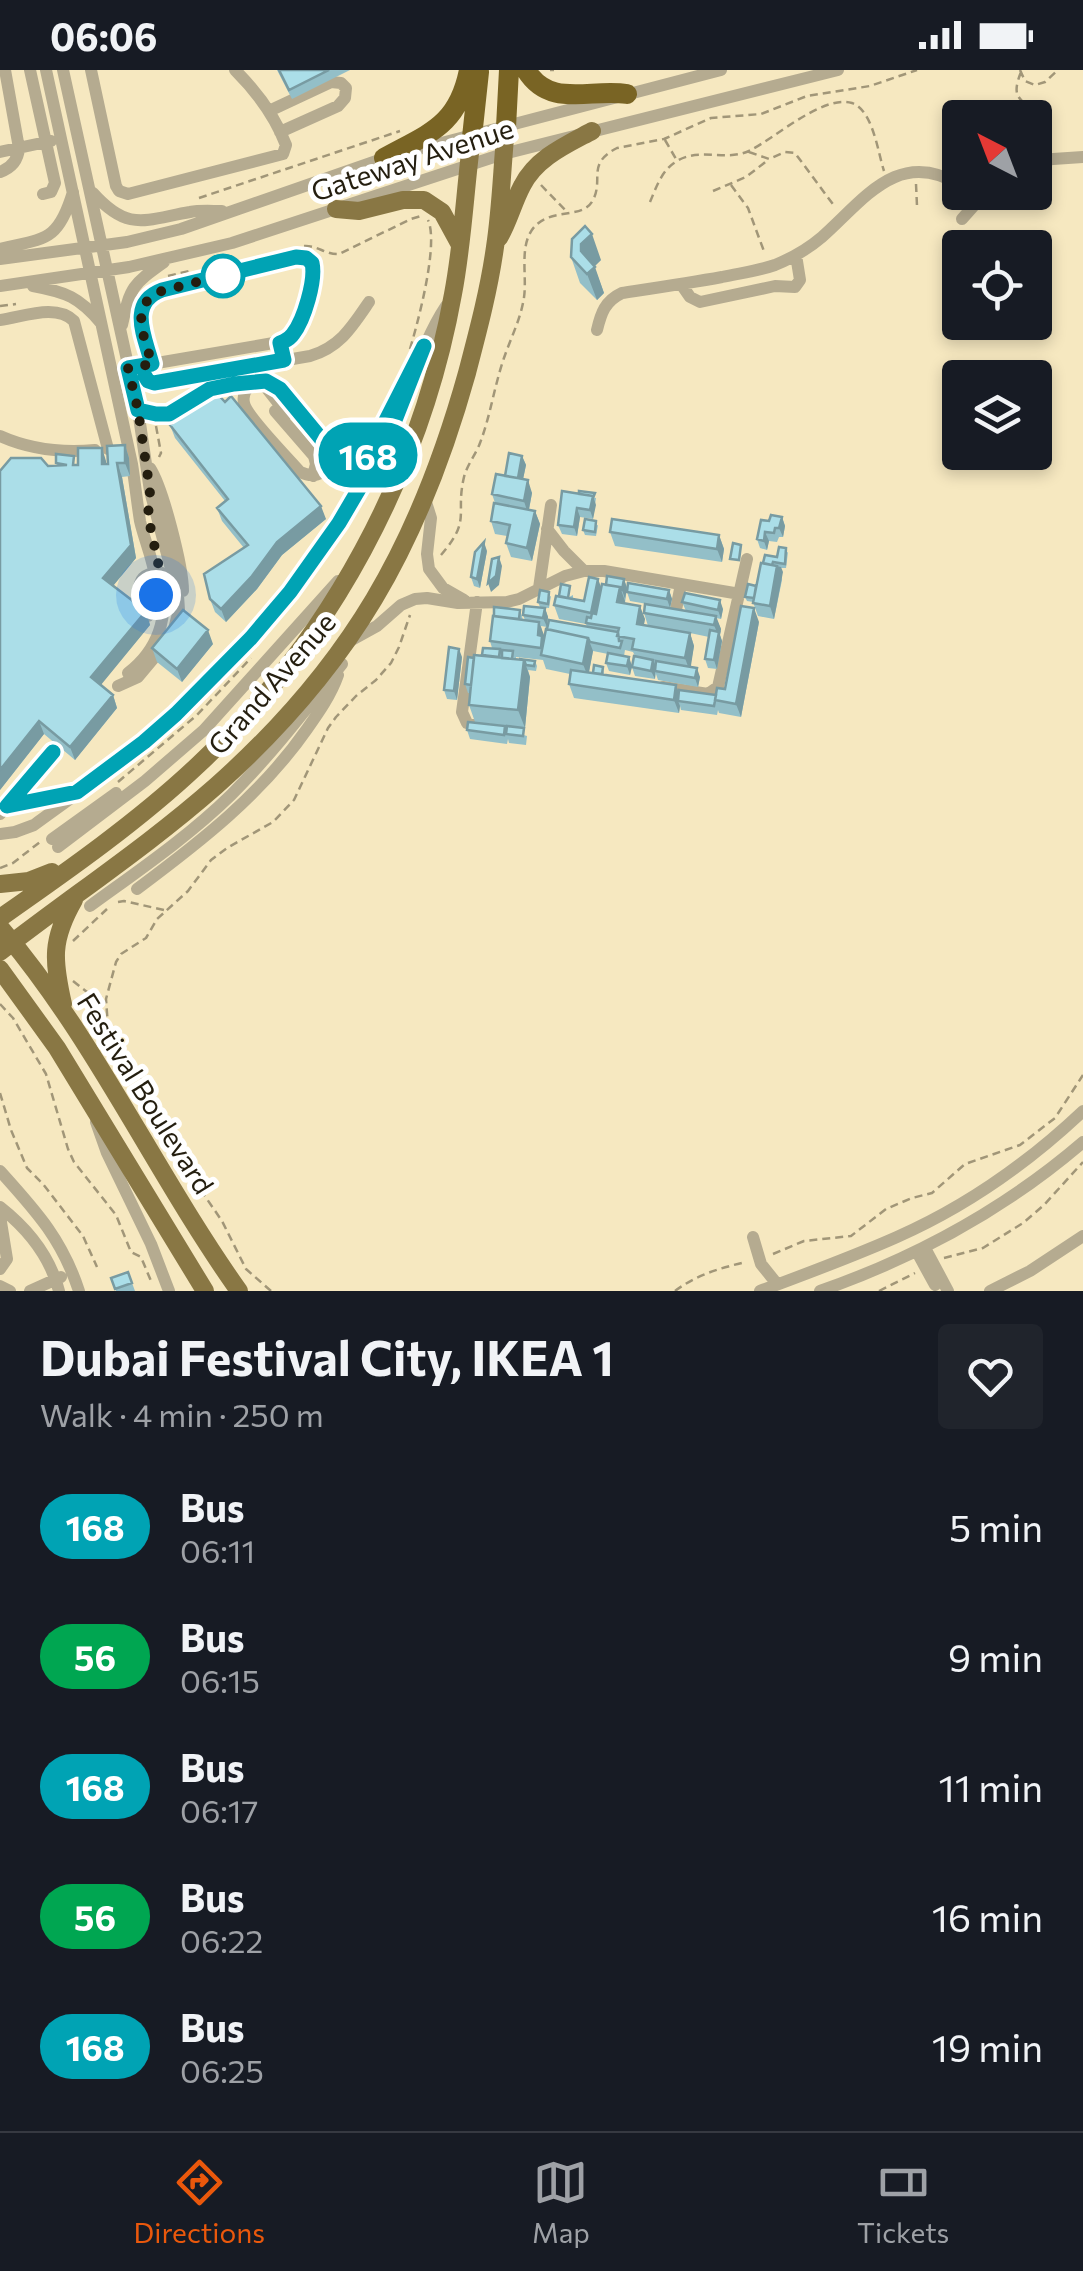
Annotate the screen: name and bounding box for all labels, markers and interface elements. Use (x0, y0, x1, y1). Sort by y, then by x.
text: 06:06 (50, 12, 157, 59)
north arrow (942, 100, 1052, 210)
map controls (942, 100, 1052, 470)
street label: Gateway Avenue (307, 110, 517, 208)
button: locate (942, 230, 1052, 340)
unlabelled marker (202, 255, 244, 297)
button: layers (942, 360, 1052, 470)
line badge: 168 (310, 422, 426, 488)
text: 168 (338, 434, 398, 477)
your location (131, 570, 181, 620)
street label: Grand Avenue (200, 605, 342, 761)
street label: Festival Boulevard (71, 986, 221, 1200)
button: heart (938, 1324, 1043, 1429)
text: Dubai Festival City, IKEA 1 (40, 1327, 614, 1386)
text: Walk · 4 min · 250 m (40, 1394, 324, 1434)
text: Bus (180, 1483, 245, 1530)
text: 5 min (949, 1503, 1043, 1550)
text: 168 (65, 1505, 125, 1548)
text: 06:11 (180, 1530, 255, 1570)
text: Bus (180, 1613, 245, 1660)
text: 9 min (948, 1633, 1043, 1680)
text: 56 (74, 1635, 116, 1678)
text: 06:15 (180, 1660, 260, 1700)
text: Bus (180, 1743, 245, 1790)
text: 11 min (939, 1763, 1043, 1810)
text: 168 (65, 1765, 125, 1808)
text: 06:17 (180, 1790, 258, 1830)
text: Bus (180, 1873, 245, 1920)
text: 16 min (932, 1893, 1043, 1940)
text: 56 (74, 1895, 116, 1938)
text: 06:22 (180, 1920, 263, 1960)
text: Bus (180, 2003, 245, 2050)
text: 19 min (932, 2023, 1043, 2070)
text: 168 (65, 2025, 125, 2068)
text: 06:25 (180, 2050, 264, 2090)
tab: Directions (134, 2155, 265, 2249)
tab: Map (532, 2155, 590, 2249)
tab: Tickets (857, 2155, 949, 2249)

